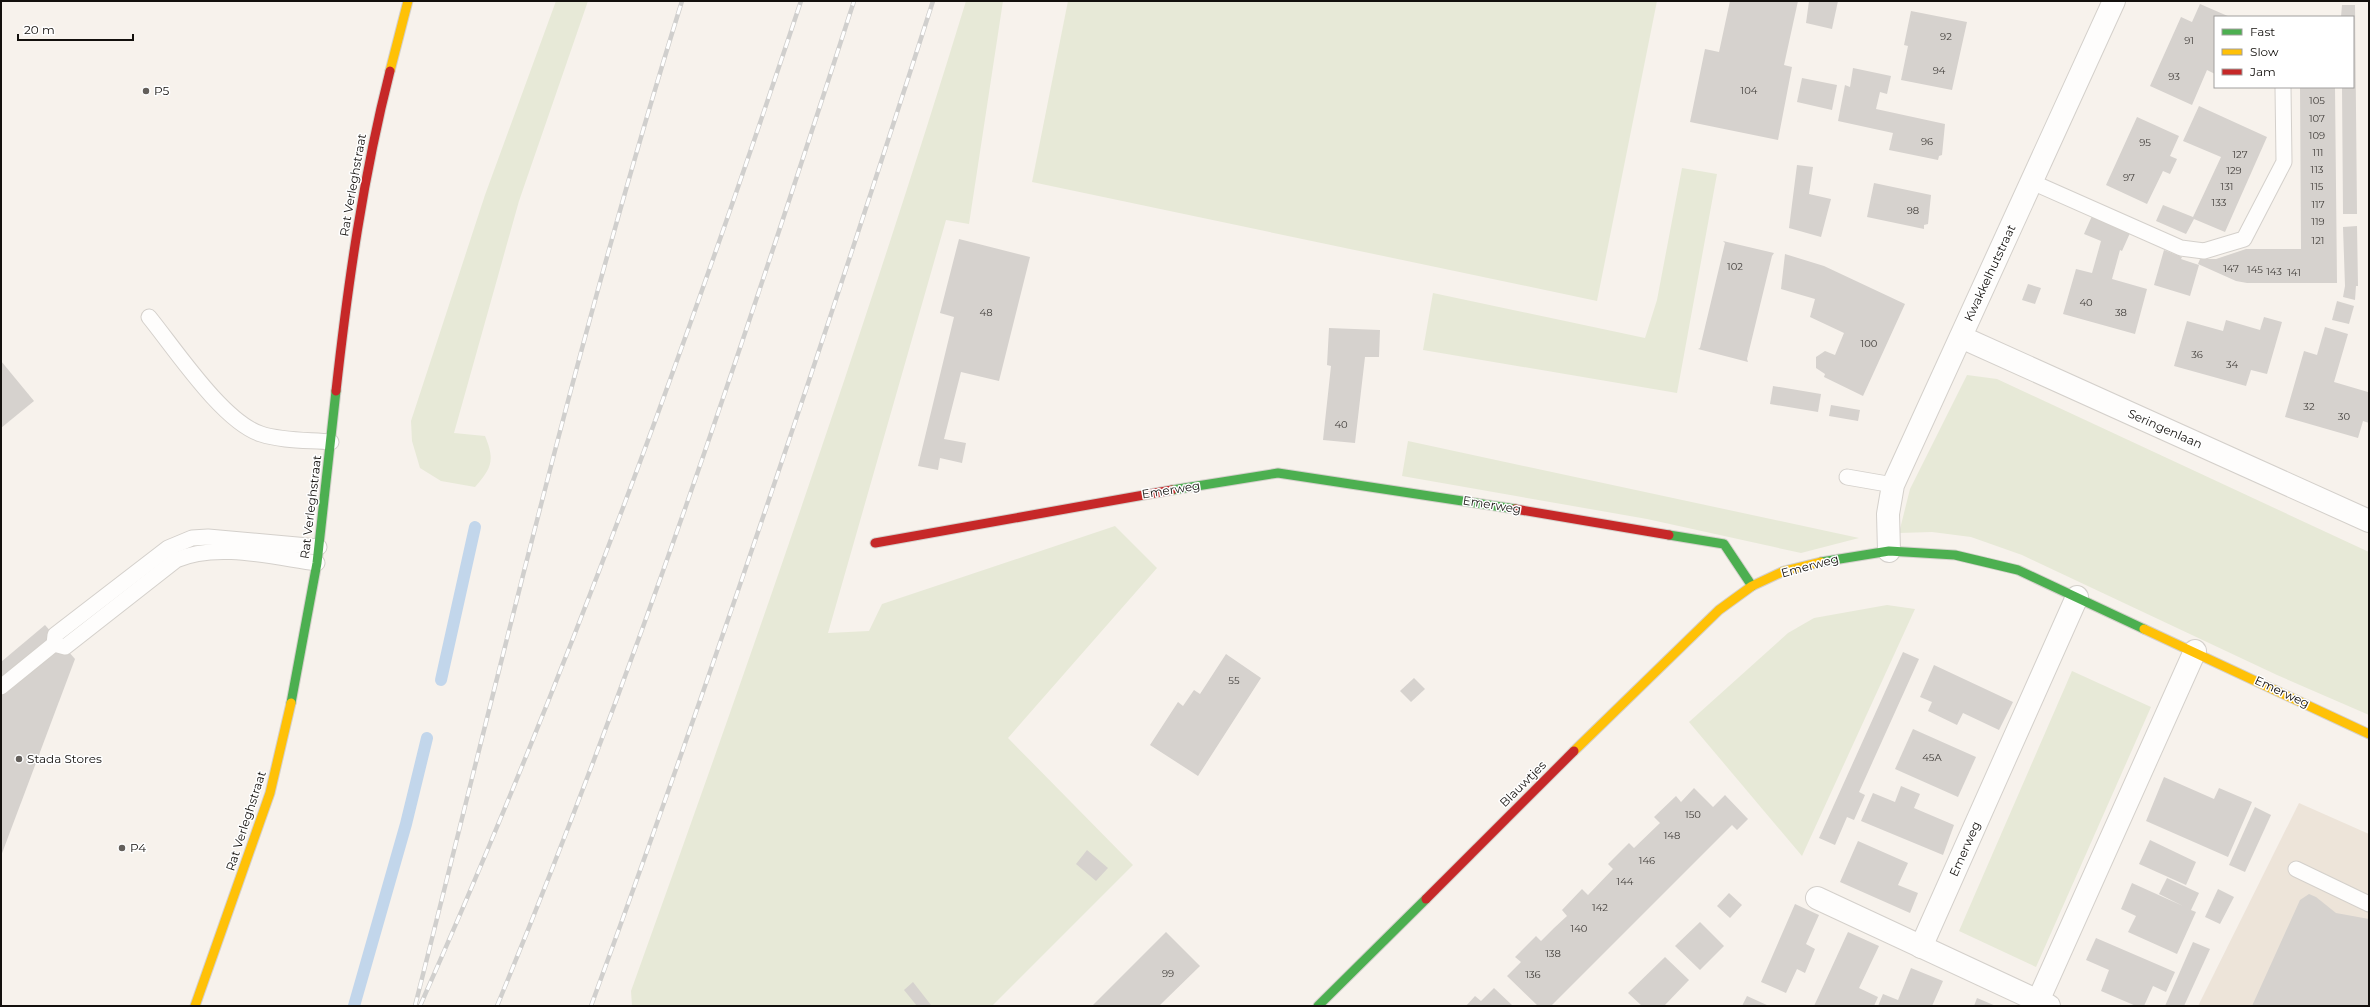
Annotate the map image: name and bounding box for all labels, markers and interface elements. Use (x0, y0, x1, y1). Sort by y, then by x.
scale bar (18, 16, 133, 42)
legend (2214, 16, 2354, 88)
text: 20 m (24, 22, 55, 37)
text: Fast (2250, 24, 2275, 39)
house number: 92 (1940, 30, 1952, 43)
house number: 91 (2184, 34, 2194, 47)
text: Slow (2250, 44, 2279, 59)
house number: 94 (1933, 64, 1946, 77)
text: Jam (2249, 64, 2276, 79)
house number: 93 (2168, 70, 2180, 83)
place label: P5 (154, 83, 169, 98)
house number: 104 (1741, 84, 1758, 97)
marker: P5 (141, 86, 151, 96)
house number: 105 (2309, 94, 2325, 107)
house number: 107 (2309, 112, 2325, 125)
house number: 109 (2309, 129, 2325, 142)
street label: Rat Verleghstraat (336, 132, 369, 238)
house number: 96 (1921, 135, 1933, 148)
house number: 95 (2139, 136, 2151, 149)
house number: 111 (2313, 146, 2323, 159)
house number: 127 (2232, 148, 2248, 161)
house number: 113 (2311, 163, 2324, 176)
house number: 129 (2226, 164, 2242, 177)
house number: 97 (2123, 171, 2135, 184)
house number: 131 (2221, 180, 2233, 193)
house number: 115 (2311, 180, 2324, 193)
house number: 133 (2212, 196, 2227, 209)
house number: 117 (2311, 198, 2325, 211)
house number: 98 (1907, 204, 1919, 217)
house number: 119 (2311, 215, 2325, 228)
street label: Kwakkelhutstraat (1961, 222, 2019, 324)
house number: 121 (2312, 234, 2324, 247)
house number: 102 (1727, 260, 1743, 273)
house number: 147 (2223, 262, 2239, 275)
house number: 145 (2247, 263, 2263, 276)
house number: 143 (2266, 265, 2282, 278)
house number: 141 (2287, 266, 2301, 279)
house number: 40 (2079, 296, 2093, 309)
house number: 48 (979, 306, 993, 319)
house number: 38 (2115, 306, 2127, 319)
house number: 100 (1861, 337, 1878, 350)
house number: 36 (2191, 348, 2203, 361)
house number: 34 (2226, 358, 2239, 371)
house number: 32 (2303, 400, 2315, 413)
street label: Seringenlaan (2126, 405, 2205, 452)
house number: 30 (2338, 410, 2351, 423)
house number: 40 (1334, 418, 1348, 431)
street label: Rat Verleghstraat (297, 454, 324, 560)
street label: Emerweg (1141, 477, 1201, 502)
street label: Emerweg (1462, 492, 1522, 517)
street label: Emerweg (1780, 551, 1840, 580)
street label: Emerweg (2252, 672, 2312, 711)
house number: 55 (1228, 674, 1240, 687)
place label: Stada Stores (27, 751, 102, 766)
house number: 45A (1922, 751, 1943, 764)
marker: Stada Stores (14, 754, 24, 764)
street label: Blauwtjes (1496, 757, 1549, 810)
street label: Rat Verleghstraat (222, 769, 269, 873)
house number: 150 (1685, 808, 1701, 821)
street label: Emerweg (1946, 819, 1983, 879)
house number: 148 (1664, 829, 1680, 842)
place label: P4 (130, 840, 146, 855)
marker: P4 (117, 843, 127, 853)
house number: 146 (1639, 854, 1655, 867)
house number: 144 (1617, 875, 1634, 888)
house number: 142 (1592, 901, 1608, 914)
house number: 140 (1571, 922, 1588, 935)
house number: 138 (1545, 947, 1561, 960)
house number: 99 (1162, 967, 1174, 980)
house number: 136 (1525, 968, 1541, 981)

